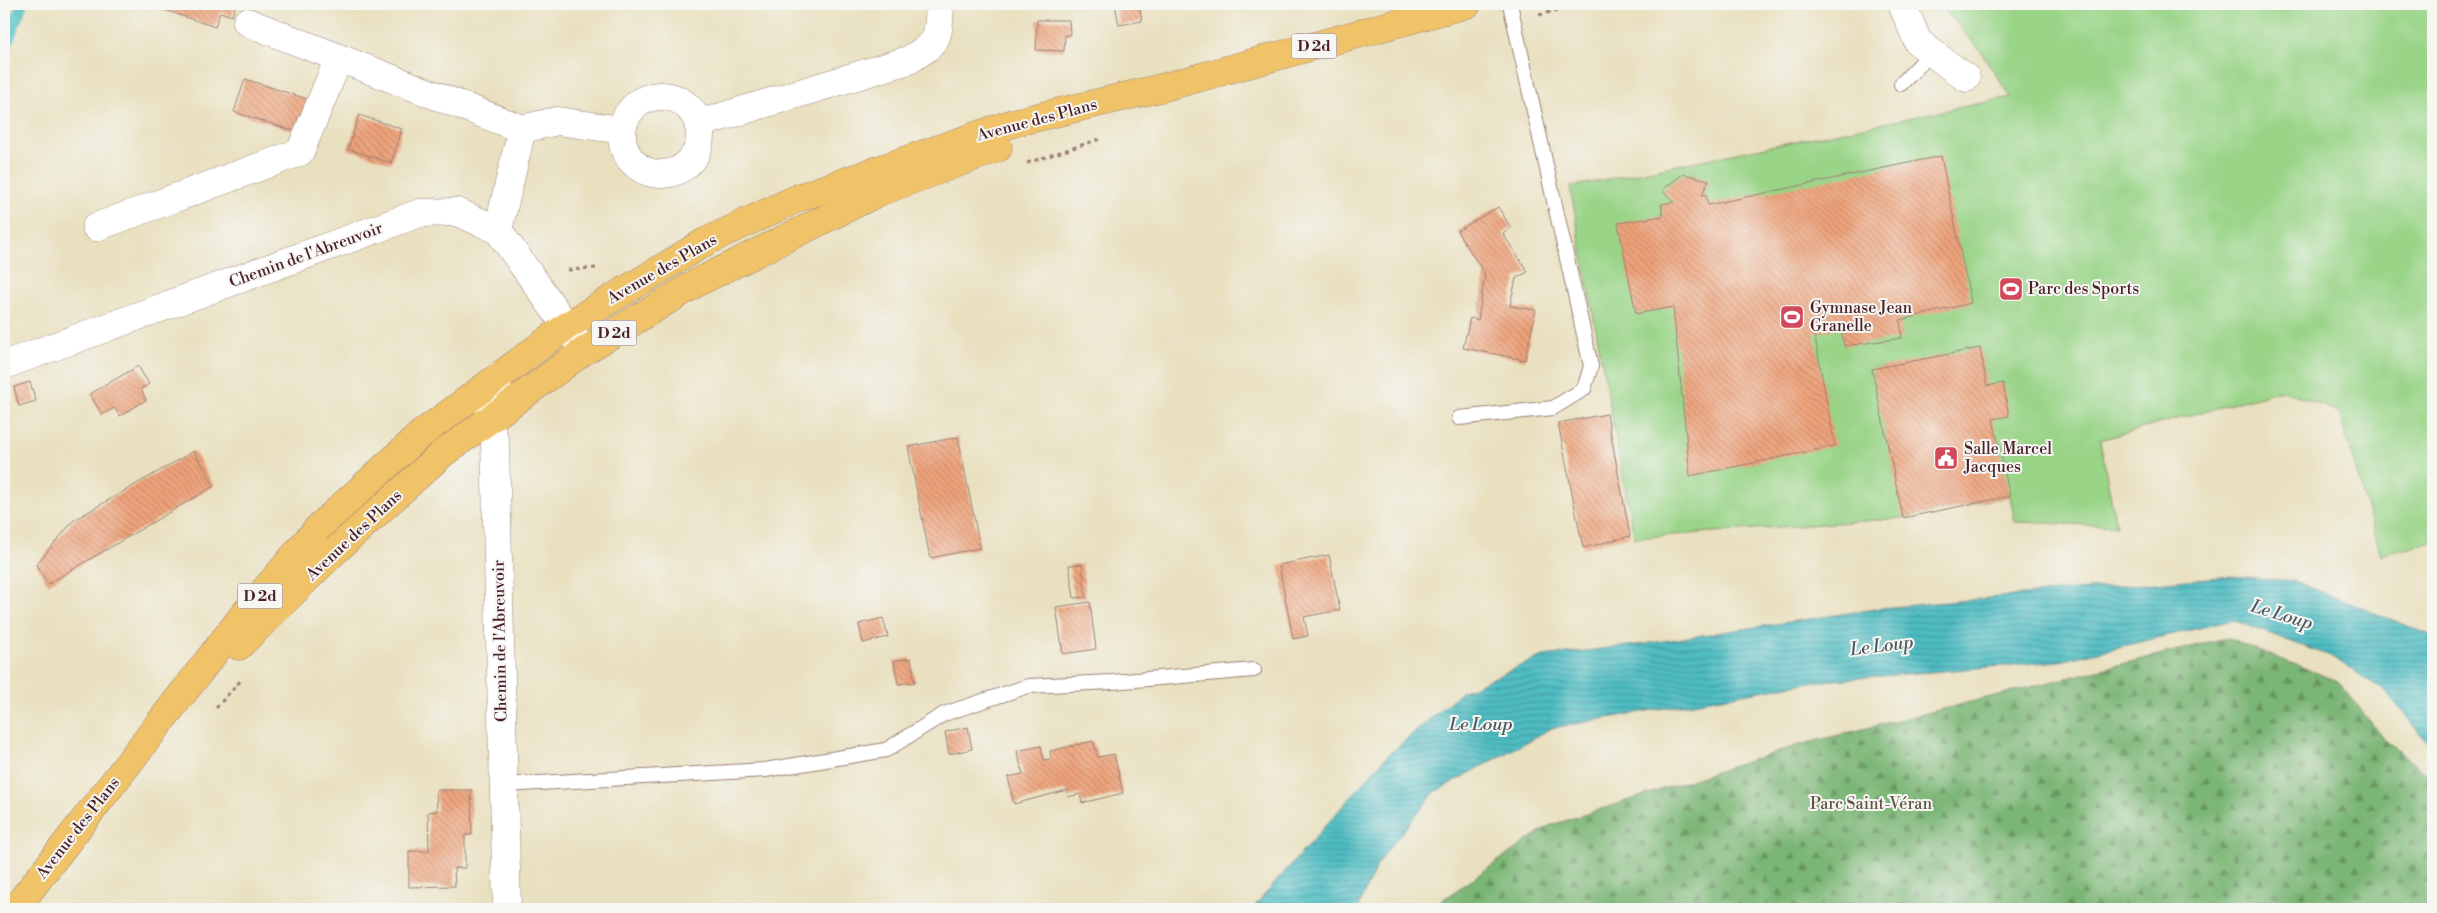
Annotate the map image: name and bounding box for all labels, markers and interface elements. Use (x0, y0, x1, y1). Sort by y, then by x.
road number: D 2d (1292, 34, 1336, 58)
street label: Avenue des Plans (974, 94, 1099, 146)
street label: Chemin de l'Abreuvoir (226, 218, 386, 292)
street label: Avenue des Plans (603, 229, 721, 309)
sports icon: Parc des Sports (1998, 276, 2024, 302)
place label: Parc des Sports (2028, 279, 2139, 299)
place label: Gymnase Jean Granelle (1810, 298, 1913, 336)
sports icon: Gymnase Jean Granelle (1779, 304, 1805, 330)
road number: D 2d (592, 320, 636, 346)
place label: Salle Marcel Jacques (1963, 439, 2052, 477)
public building icon: Salle Marcel Jacques (1933, 445, 1959, 471)
street label: Avenue des Plans (301, 485, 406, 585)
street label: Chemin de l'Abreuvoir (489, 560, 511, 722)
road number: D 2d (238, 584, 282, 608)
water label: Le Loup (2247, 594, 2316, 635)
water label: Le Loup (1848, 631, 1915, 661)
water label: Le Loup (1448, 713, 1513, 736)
street label: Avenue des Plans (31, 773, 124, 884)
park label: Parc Saint-Véran (1810, 794, 1932, 814)

